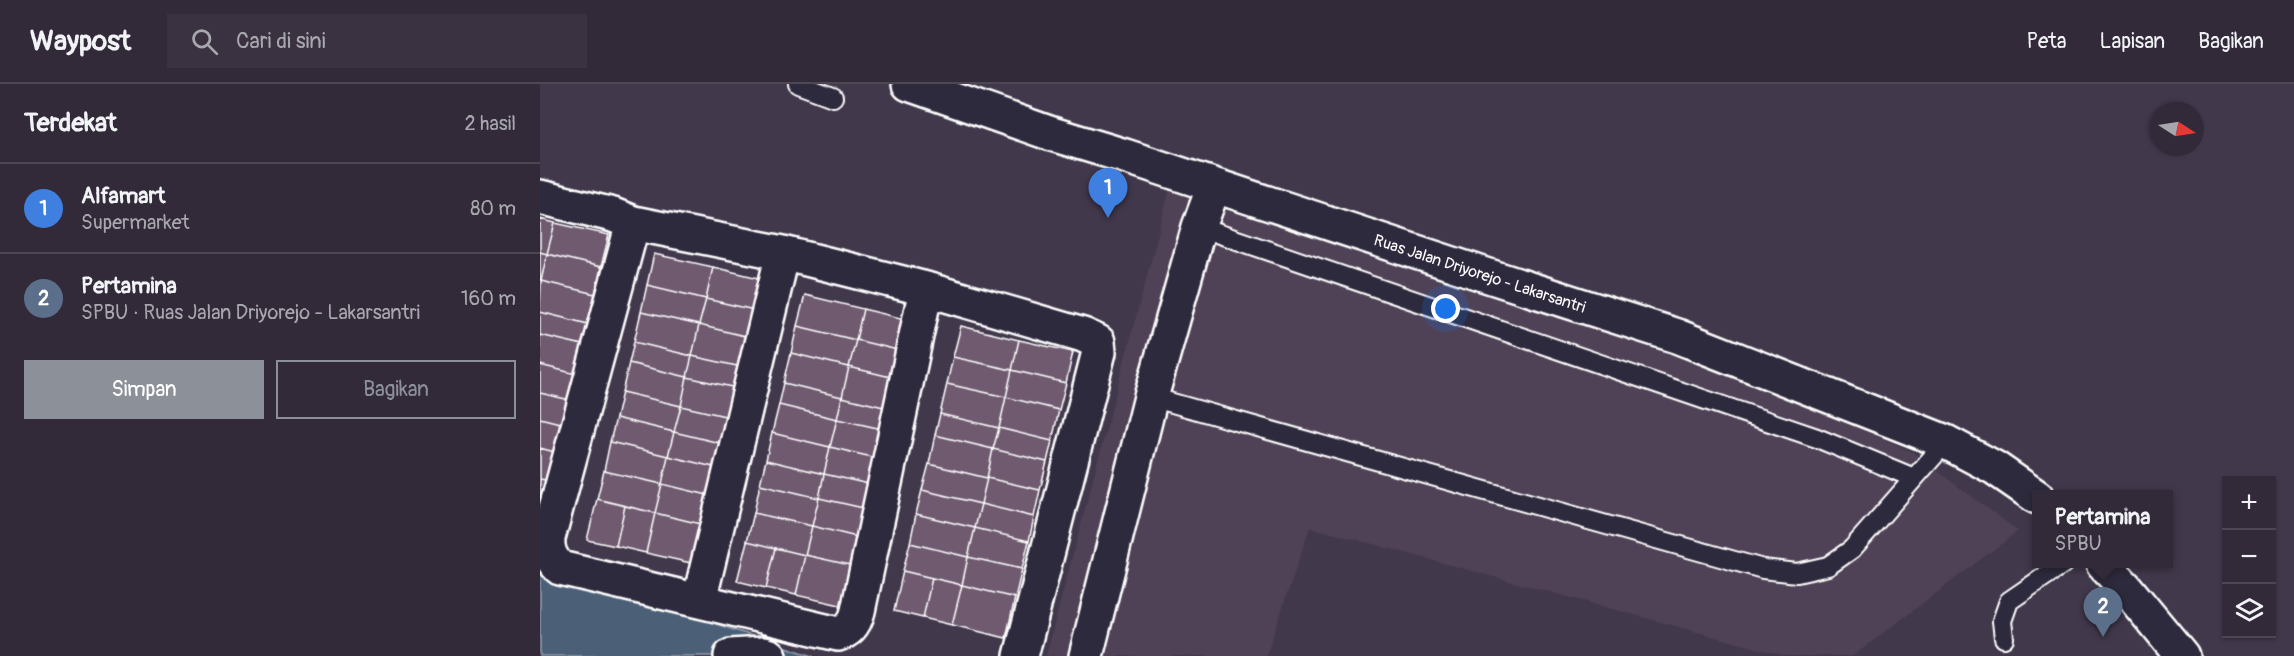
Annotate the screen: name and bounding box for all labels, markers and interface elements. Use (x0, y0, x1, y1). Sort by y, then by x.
search box (167, 14, 587, 68)
text: Waypost (30, 24, 131, 59)
icon: search (188, 25, 221, 58)
text: Cari di sini (236, 27, 326, 55)
text: Peta (2026, 28, 2067, 55)
text: Lapisan (2100, 28, 2165, 55)
text: Bagikan (2198, 28, 2264, 55)
north arrow (2150, 102, 2204, 156)
text: Terdekat (24, 107, 117, 139)
text: 2 hasil (465, 111, 516, 136)
pin: 1 (1088, 168, 1128, 218)
text: Alfamart (81, 182, 165, 210)
text: 1 (40, 196, 47, 221)
text: 80 m (470, 196, 516, 221)
text: Supermarket (81, 210, 190, 235)
street label: Ruas Jalan Driyorejo - Lakarsantri (1371, 230, 1588, 318)
text: Pertamina (81, 272, 177, 300)
text: 2 (38, 286, 49, 311)
text: 160 m (461, 286, 516, 311)
your location (1431, 294, 1460, 323)
text: SPBU · Ruas Jalan Driyorejo - Lakarsantri (81, 300, 420, 325)
button: Simpan (24, 360, 264, 419)
button: Bagikan (276, 360, 516, 419)
map controls (2222, 476, 2276, 638)
button: + (2222, 476, 2276, 530)
popup (2032, 490, 2173, 568)
text: Pertamina (2055, 503, 2150, 531)
button: − (2222, 530, 2276, 584)
text: SPBU (2055, 531, 2102, 556)
button: layers (2222, 584, 2276, 638)
pin: 2 (2084, 588, 2122, 637)

